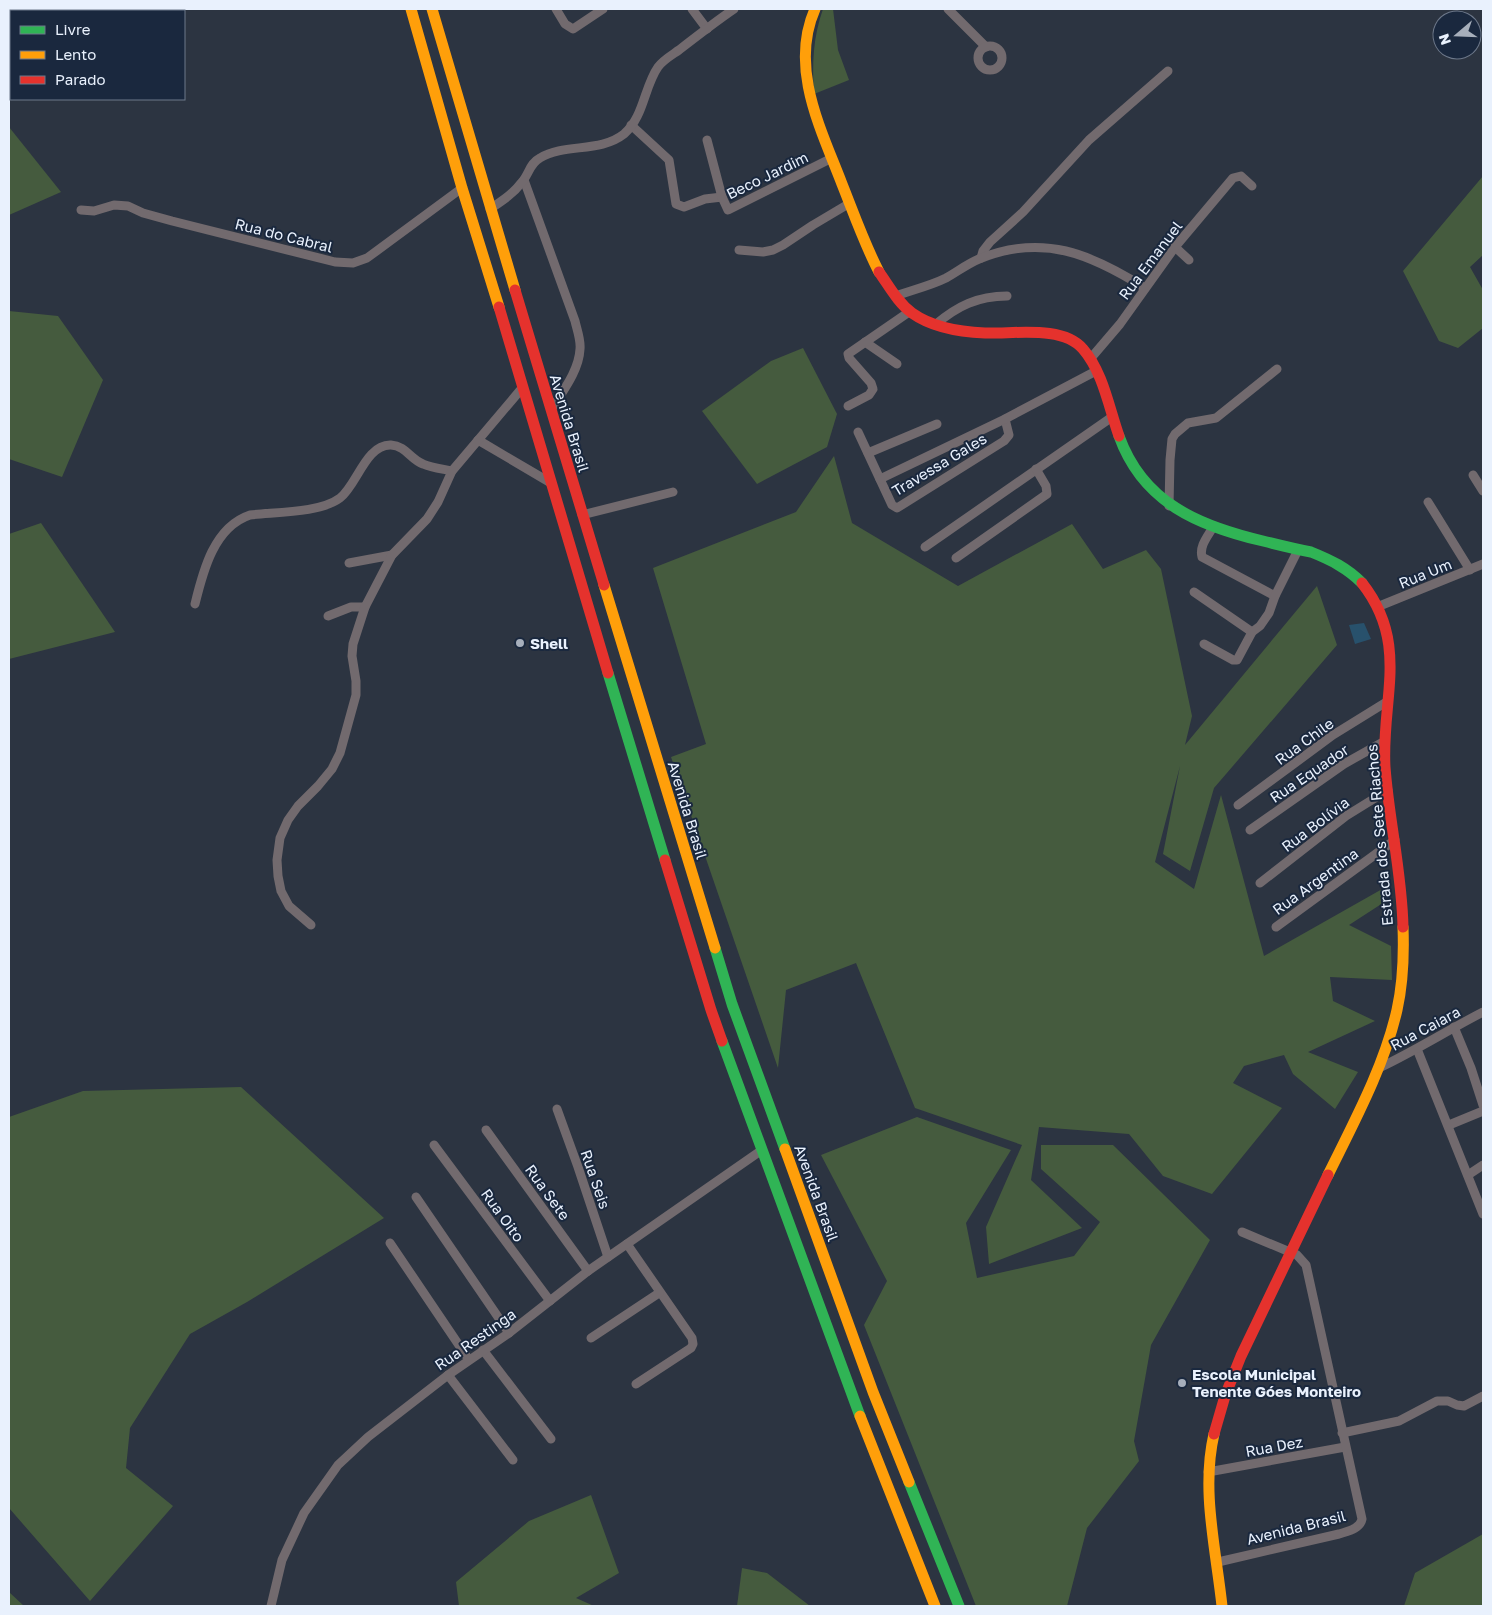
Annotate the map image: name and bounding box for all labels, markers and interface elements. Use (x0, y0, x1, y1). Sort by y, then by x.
legend (10, 10, 185, 100)
north arrow (1432, 10, 1482, 60)
text: Livre (55, 20, 91, 38)
text: N (1434, 32, 1454, 47)
text: Lento (55, 45, 96, 63)
text: Parado (55, 70, 106, 88)
street label: Beco Jardim (723, 147, 811, 203)
street label: Rua do Cabral (233, 214, 335, 256)
street label: Rua Emanuel (1115, 217, 1186, 303)
street label: Avenida Brasil (547, 372, 594, 474)
street label: Travessa Gales (888, 429, 990, 499)
street label: Rua Um (1396, 554, 1454, 592)
place label: Shell (530, 634, 568, 652)
marker: Shell (514, 637, 526, 649)
street label: Rua Chile (1271, 714, 1337, 768)
street label: Rua Equador (1266, 740, 1352, 806)
street label: Estrada dos Sete Riachos (1362, 743, 1396, 927)
street label: Avenida Brasil (665, 759, 712, 861)
street label: Rua Bolívia (1278, 793, 1352, 855)
street label: Rua Argentina (1269, 844, 1361, 918)
street label: Rua Caiara (1387, 1002, 1463, 1054)
street label: Avenida Brasil (791, 1142, 843, 1244)
street label: Rua Seis (577, 1147, 615, 1211)
street label: Rua Sete (522, 1161, 574, 1224)
street label: Rua Oito (478, 1185, 528, 1245)
street label: Rua Restinga (431, 1304, 519, 1374)
place label: Escola Municipal Tenente Góes Monteiro (1192, 1365, 1361, 1400)
marker: Escola Municipal Tenente Góes Monteiro (1176, 1377, 1188, 1389)
street label: Rua Dez (1244, 1432, 1304, 1460)
street label: Avenida Brasil (1245, 1506, 1348, 1548)

